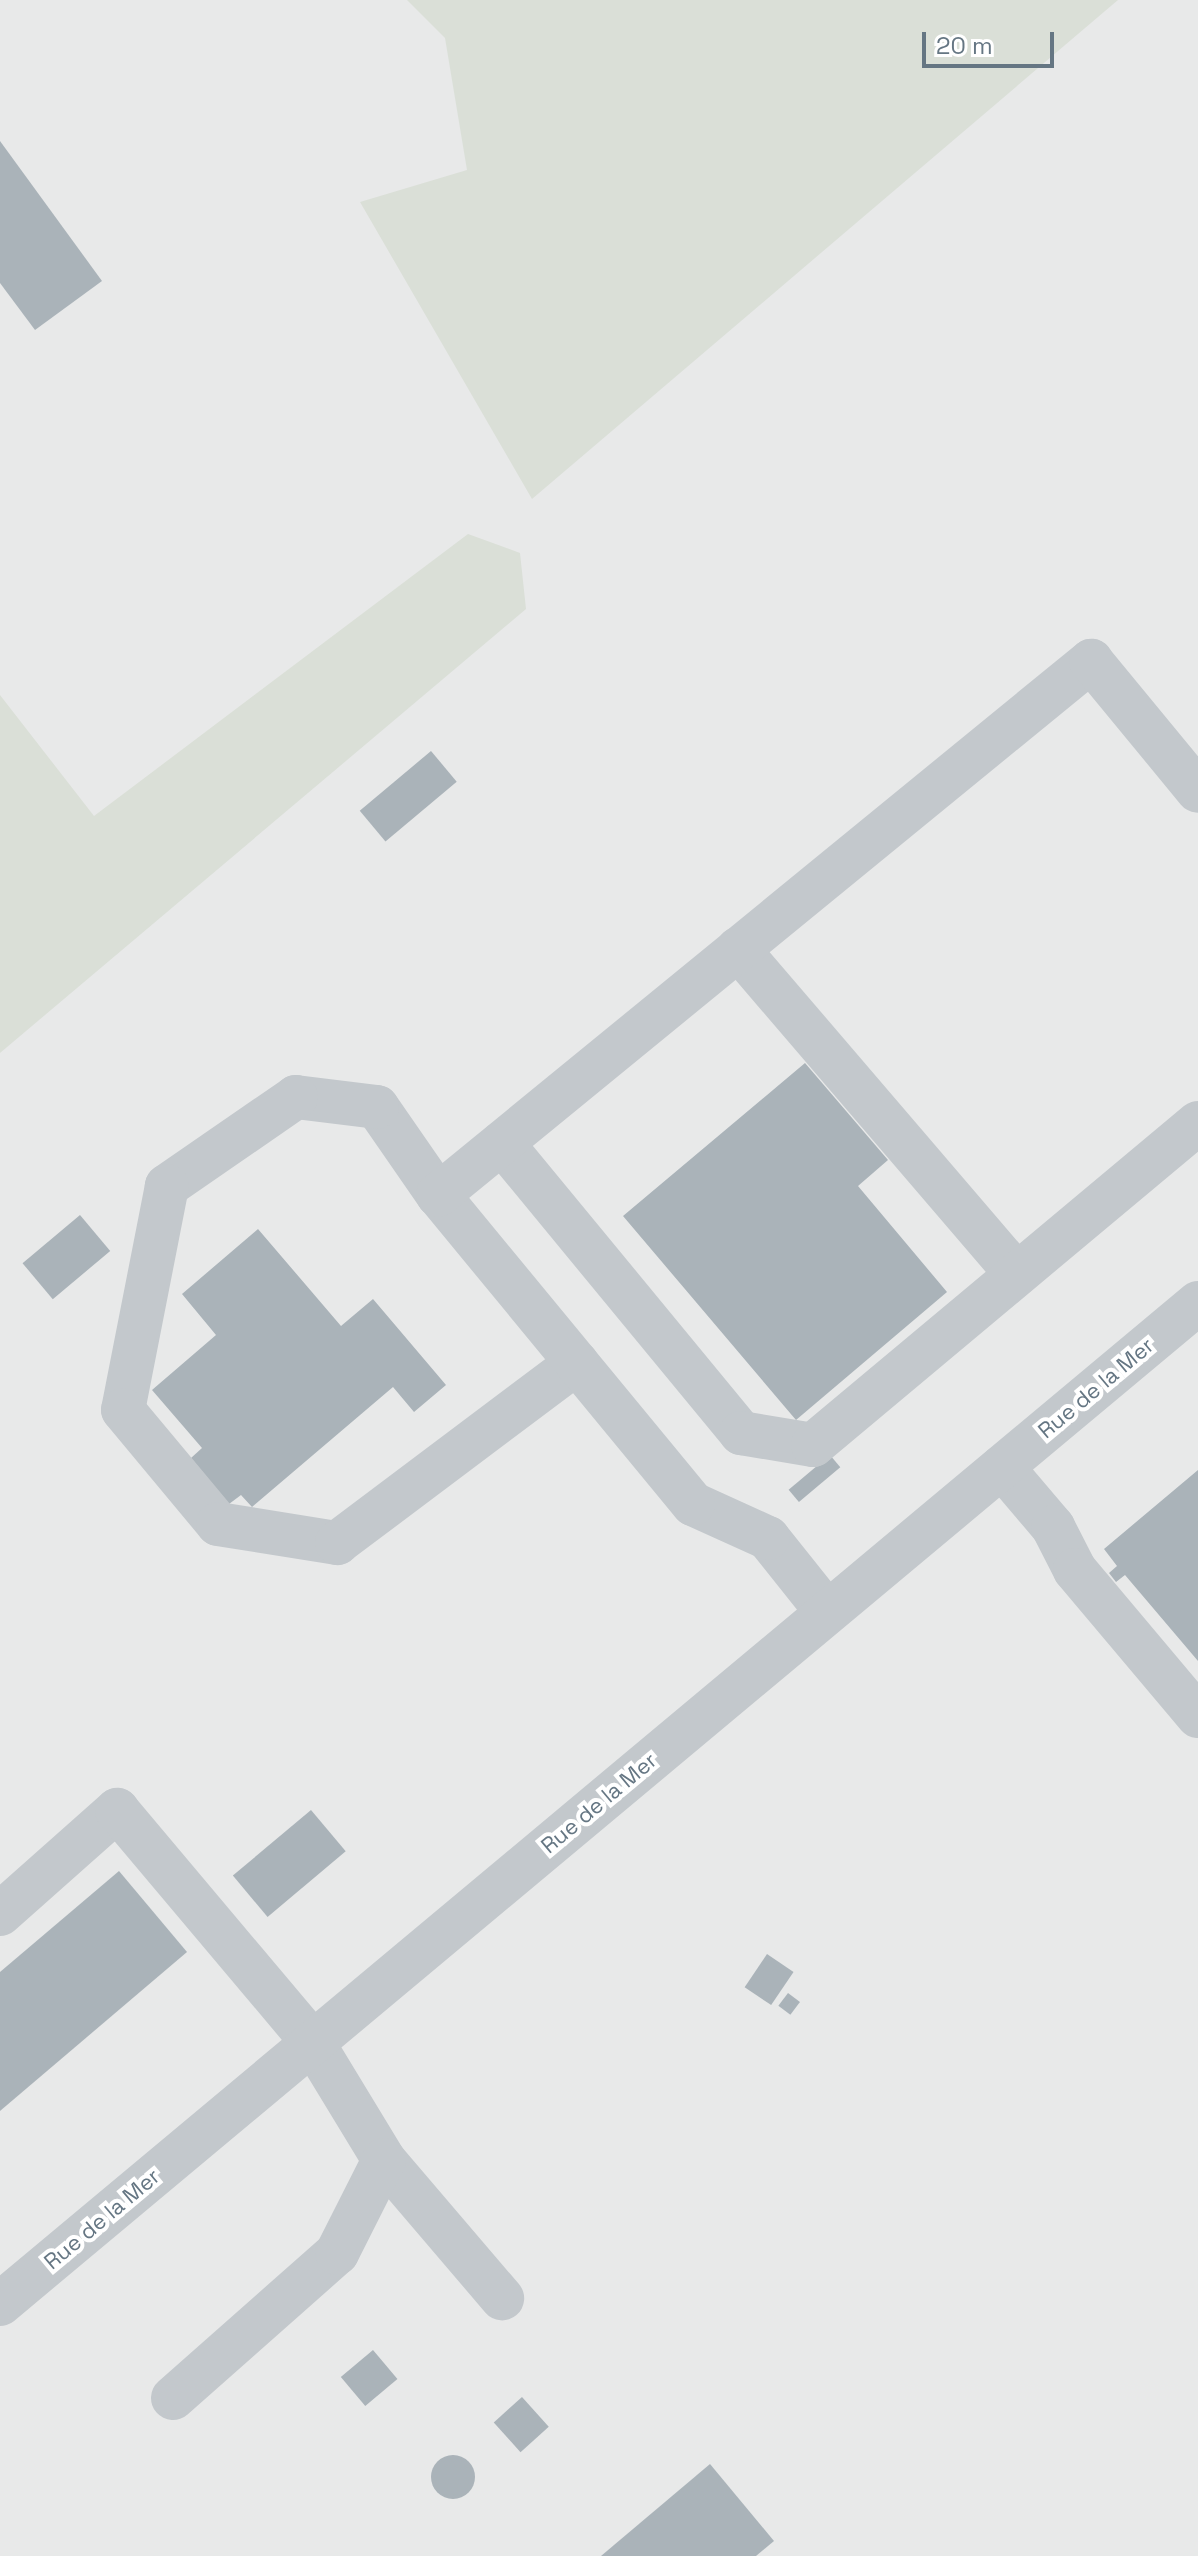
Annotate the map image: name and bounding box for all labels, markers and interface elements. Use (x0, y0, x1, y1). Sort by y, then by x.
scale bar (926, 16, 1058, 66)
text: 20 m (936, 30, 993, 61)
street label: Rue de la Mer (1033, 1332, 1159, 1444)
street label: Rue de la Mer (536, 1747, 662, 1859)
street label: Rue de la Mer (39, 2163, 165, 2275)

